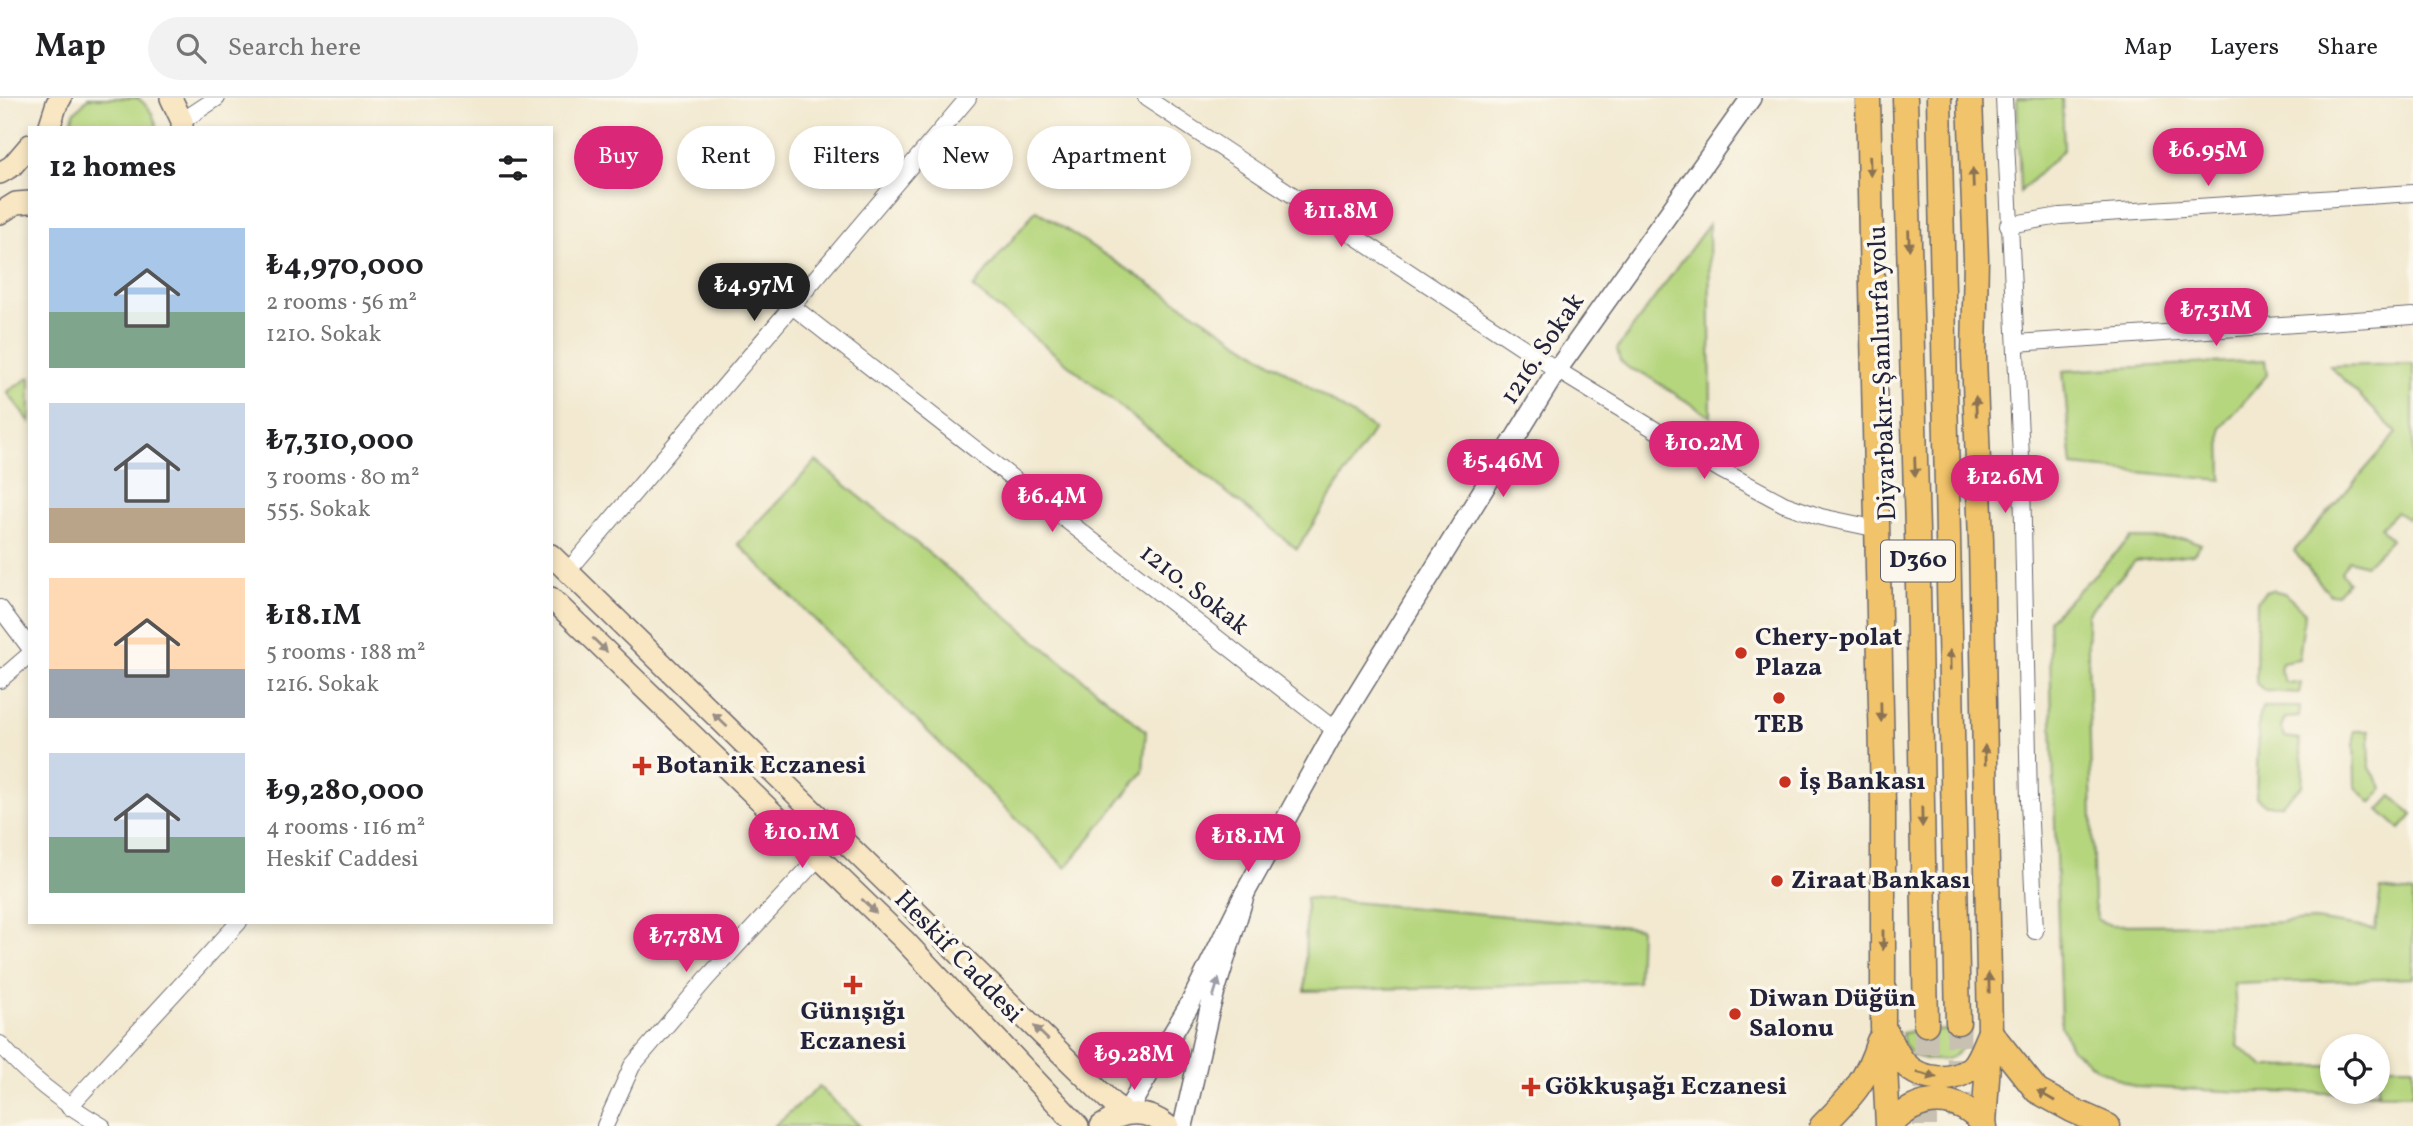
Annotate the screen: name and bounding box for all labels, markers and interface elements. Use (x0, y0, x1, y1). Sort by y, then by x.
search box (148, 17, 638, 80)
text: Map (35, 25, 106, 71)
icon: search (172, 29, 210, 67)
text: Search here (228, 30, 361, 66)
text: Map (2124, 31, 2172, 65)
text: Layers (2210, 31, 2279, 65)
text: Share (2317, 31, 2378, 65)
chip: Buy (574, 126, 663, 189)
chip: Rent (677, 126, 775, 189)
chip: Filters (789, 126, 904, 189)
chip: New (918, 126, 1013, 189)
chip: Apartment (1027, 126, 1191, 189)
pin: ₺6.95M (2151, 129, 2265, 188)
text: ₺6.95M (2169, 135, 2247, 167)
text: 12 homes (49, 147, 176, 189)
icon: filters (494, 149, 532, 187)
one-way arrow (1865, 155, 1876, 177)
one-way arrow (1967, 167, 1978, 189)
pin: ₺11.8M (1284, 190, 1398, 249)
text: ₺11.8M (1304, 196, 1378, 228)
street label: Diyarbakır-Şanlıurfa yolu (1860, 225, 1906, 521)
one-way arrow (1903, 229, 1914, 251)
text: ₺4,970,000 (266, 245, 424, 287)
icon: home (105, 256, 189, 340)
pin: ₺4.97M (697, 264, 811, 323)
text: ₺4.97M (714, 270, 794, 302)
street label: 1216. Sokak (1492, 286, 1594, 412)
text: 2 rooms · 56 m² (266, 287, 417, 319)
pin: ₺7.31M (2159, 288, 2273, 348)
text: ₺7.31M (2180, 295, 2252, 327)
text: 1210. Sokak (266, 319, 381, 351)
one-way arrow (1971, 394, 1982, 416)
text: ₺7,310,000 (266, 420, 414, 462)
pin: ₺10.2M (1647, 422, 1761, 481)
text: ₺10.2M (1665, 428, 1743, 460)
icon: home (105, 431, 189, 515)
pin: ₺5.46M (1446, 440, 1560, 499)
text: ₺5.46M (1463, 446, 1543, 478)
one-way arrow (1910, 456, 1921, 478)
pin: ₺12.6M (1948, 456, 2062, 515)
text: 3 rooms · 80 m² (266, 462, 419, 494)
text: ₺12.6M (1967, 462, 2043, 494)
pin: ₺6.4M (1003, 474, 1101, 534)
text: ₺6.4M (1018, 481, 1086, 513)
text: 555. Sokak (266, 494, 370, 526)
street label: 1210. Sokak (1132, 536, 1256, 644)
road number: D360 (1881, 540, 1955, 582)
text: ₺18.1M (266, 595, 361, 637)
icon: home (105, 606, 189, 690)
place label: Chery-polat Plaza (1755, 620, 1902, 686)
text: 5 rooms · 188 m² (266, 637, 425, 669)
one-way arrow (591, 637, 608, 653)
marker: Chery-polat Plaza (1733, 645, 1749, 661)
one-way arrow (1944, 649, 1956, 671)
text: 1216. Sokak (266, 669, 379, 701)
marker: TEB (1771, 690, 1787, 706)
one-way arrow (1875, 701, 1887, 723)
place label: TEB (1754, 707, 1804, 743)
one-way arrow (713, 712, 729, 729)
one-way arrow (1979, 744, 1991, 766)
place label: Botanik Eczanesi (656, 748, 866, 784)
marker: Botanik Eczanesi (634, 758, 650, 774)
place label: İş Bankası (1799, 764, 1926, 800)
text: ₺9,280,000 (266, 770, 424, 812)
marker: İş Bankası (1777, 774, 1793, 790)
icon: home (105, 781, 189, 865)
one-way arrow (1916, 806, 1928, 828)
pin: ₺10.1M (745, 810, 859, 870)
text: 4 rooms · 116 m² (266, 812, 425, 844)
pin: ₺18.1M (1191, 814, 1305, 874)
text: ₺10.1M (764, 817, 840, 849)
text: ₺18.1M (1211, 821, 1285, 853)
text: Heskif Caddesi (266, 844, 418, 876)
place label: Ziraat Bankası (1791, 863, 1971, 899)
marker: Ziraat Bankası (1769, 873, 1785, 889)
street label: Heskif Caddesi (885, 883, 1031, 1031)
one-way arrow (860, 897, 877, 913)
pin: ₺7.78M (629, 914, 743, 974)
text: ₺7.78M (649, 921, 723, 953)
one-way arrow (1877, 929, 1889, 951)
one-way arrow (1983, 972, 1995, 994)
marker: Günışığı Eczanesi (845, 977, 861, 993)
one-way arrow (1211, 977, 1221, 998)
place label: Diwan Düğün Salonu (1749, 981, 1916, 1047)
place label: Günışığı Eczanesi (800, 994, 906, 1060)
marker: Diwan Düğün Salonu (1727, 1006, 1743, 1022)
one-way arrow (1033, 1026, 1050, 1042)
pin: ₺9.28M (1077, 1032, 1191, 1092)
map controls (2320, 1034, 2390, 1104)
button: locate (2320, 1034, 2390, 1104)
text: ₺9.28M (1094, 1039, 1174, 1071)
place label: Gökkuşağı Eczanesi (1545, 1069, 1787, 1105)
one-way arrow (1916, 1070, 1938, 1081)
marker: Gökkuşağı Eczanesi (1523, 1079, 1539, 1095)
one-way arrow (2037, 1090, 2056, 1102)

